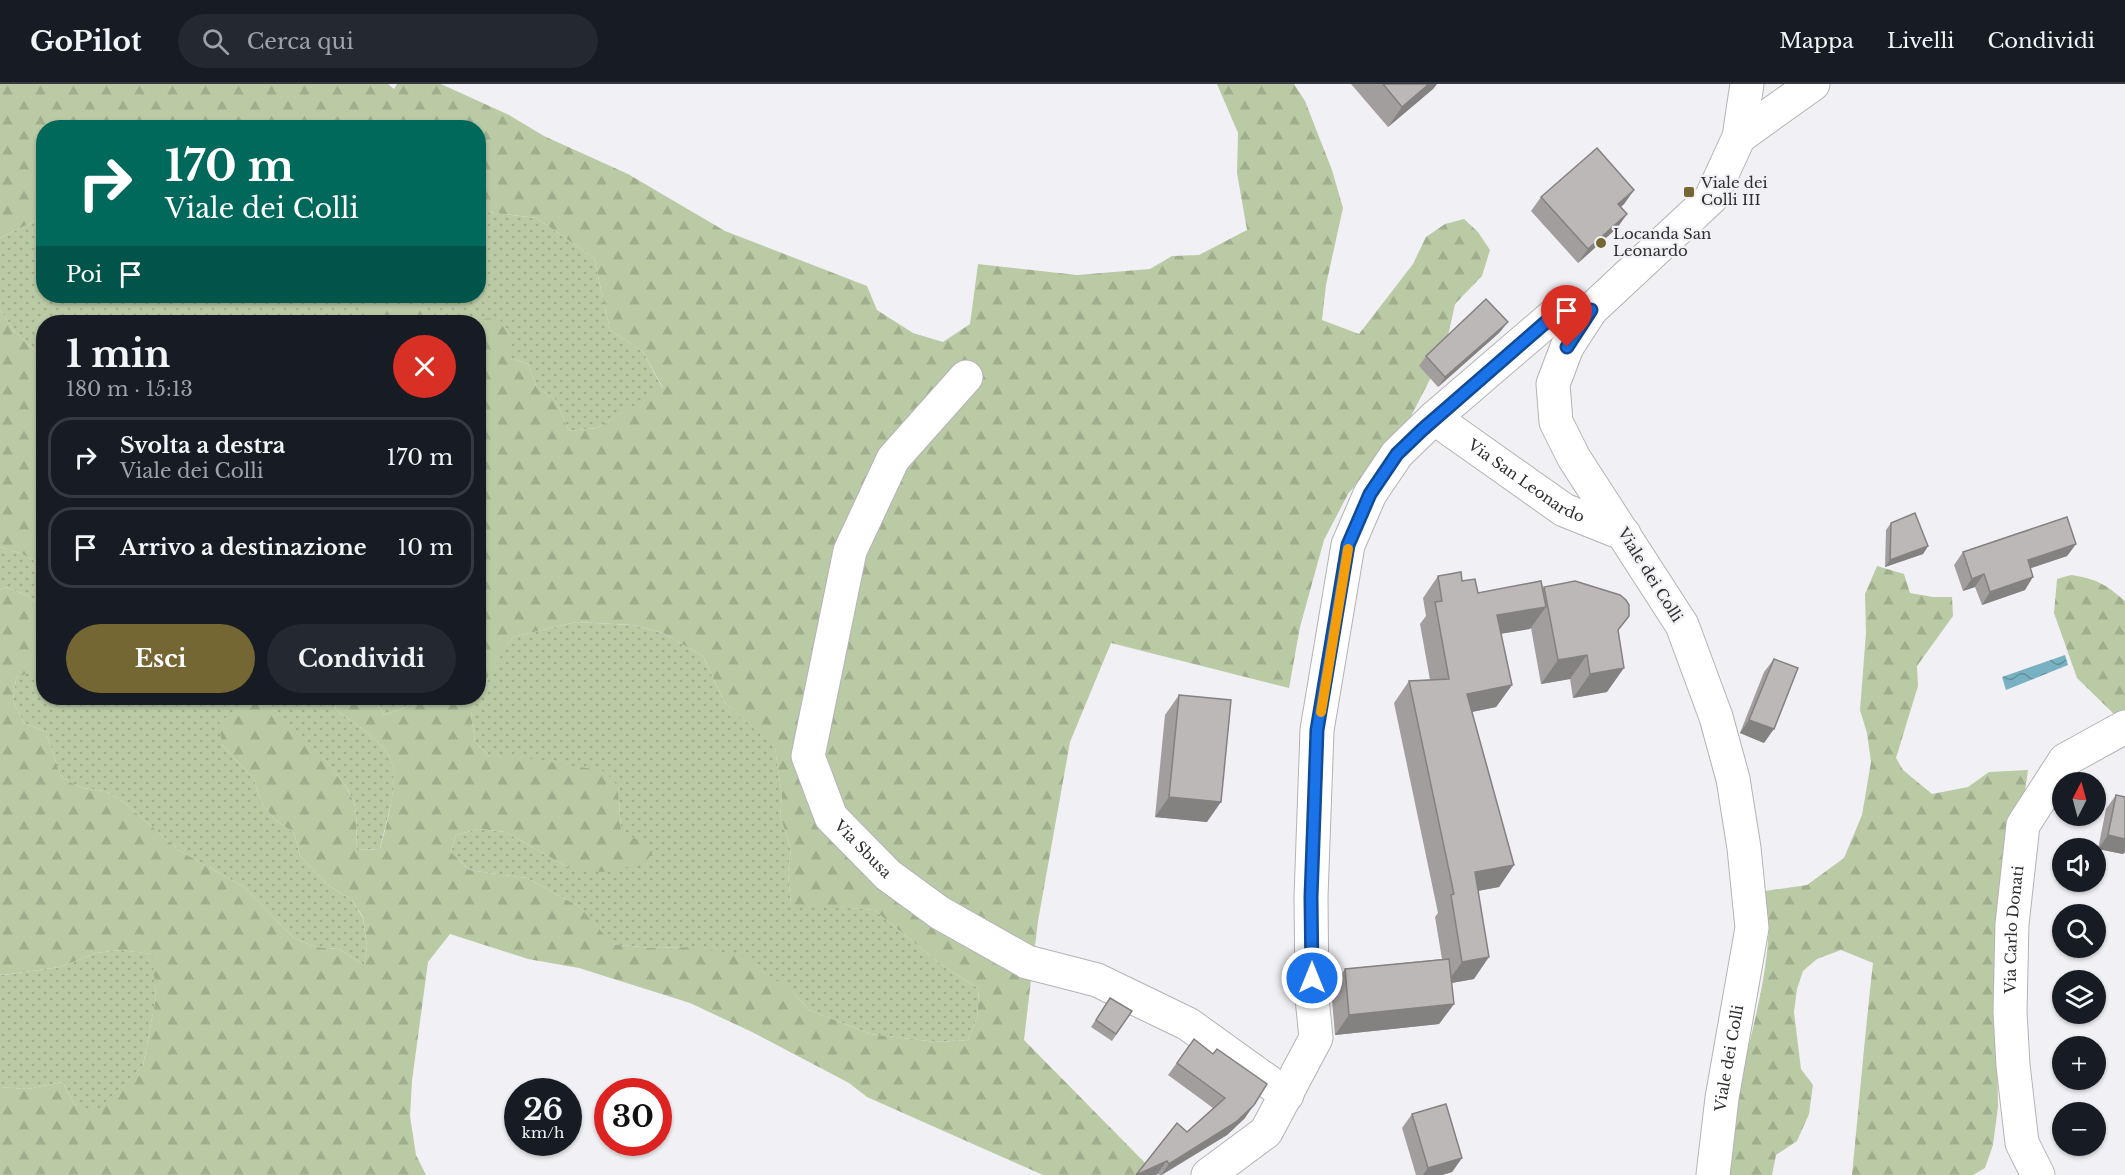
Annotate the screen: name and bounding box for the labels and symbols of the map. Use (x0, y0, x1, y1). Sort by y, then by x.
place label: Viale dei Colli III (1700, 173, 1768, 209)
marker: Viale dei Colli III (1682, 185, 1696, 199)
place label: Locanda San Leonardo (1613, 224, 1711, 260)
marker: Locanda San Leonardo (1594, 236, 1608, 250)
pin (1541, 285, 1592, 347)
street label: Via San Leonardo (1464, 434, 1588, 526)
street label: Viale dei Colli (1613, 523, 1687, 625)
north arrow (2052, 772, 2106, 826)
street label: Via Sbusa (830, 815, 896, 882)
street label: Via Carlo Donati (2000, 865, 2027, 995)
position arrow (1280, 946, 1344, 1010)
street label: Viale dei Colli (1710, 1003, 1747, 1113)
speed limit sign: 30 (594, 1078, 672, 1156)

